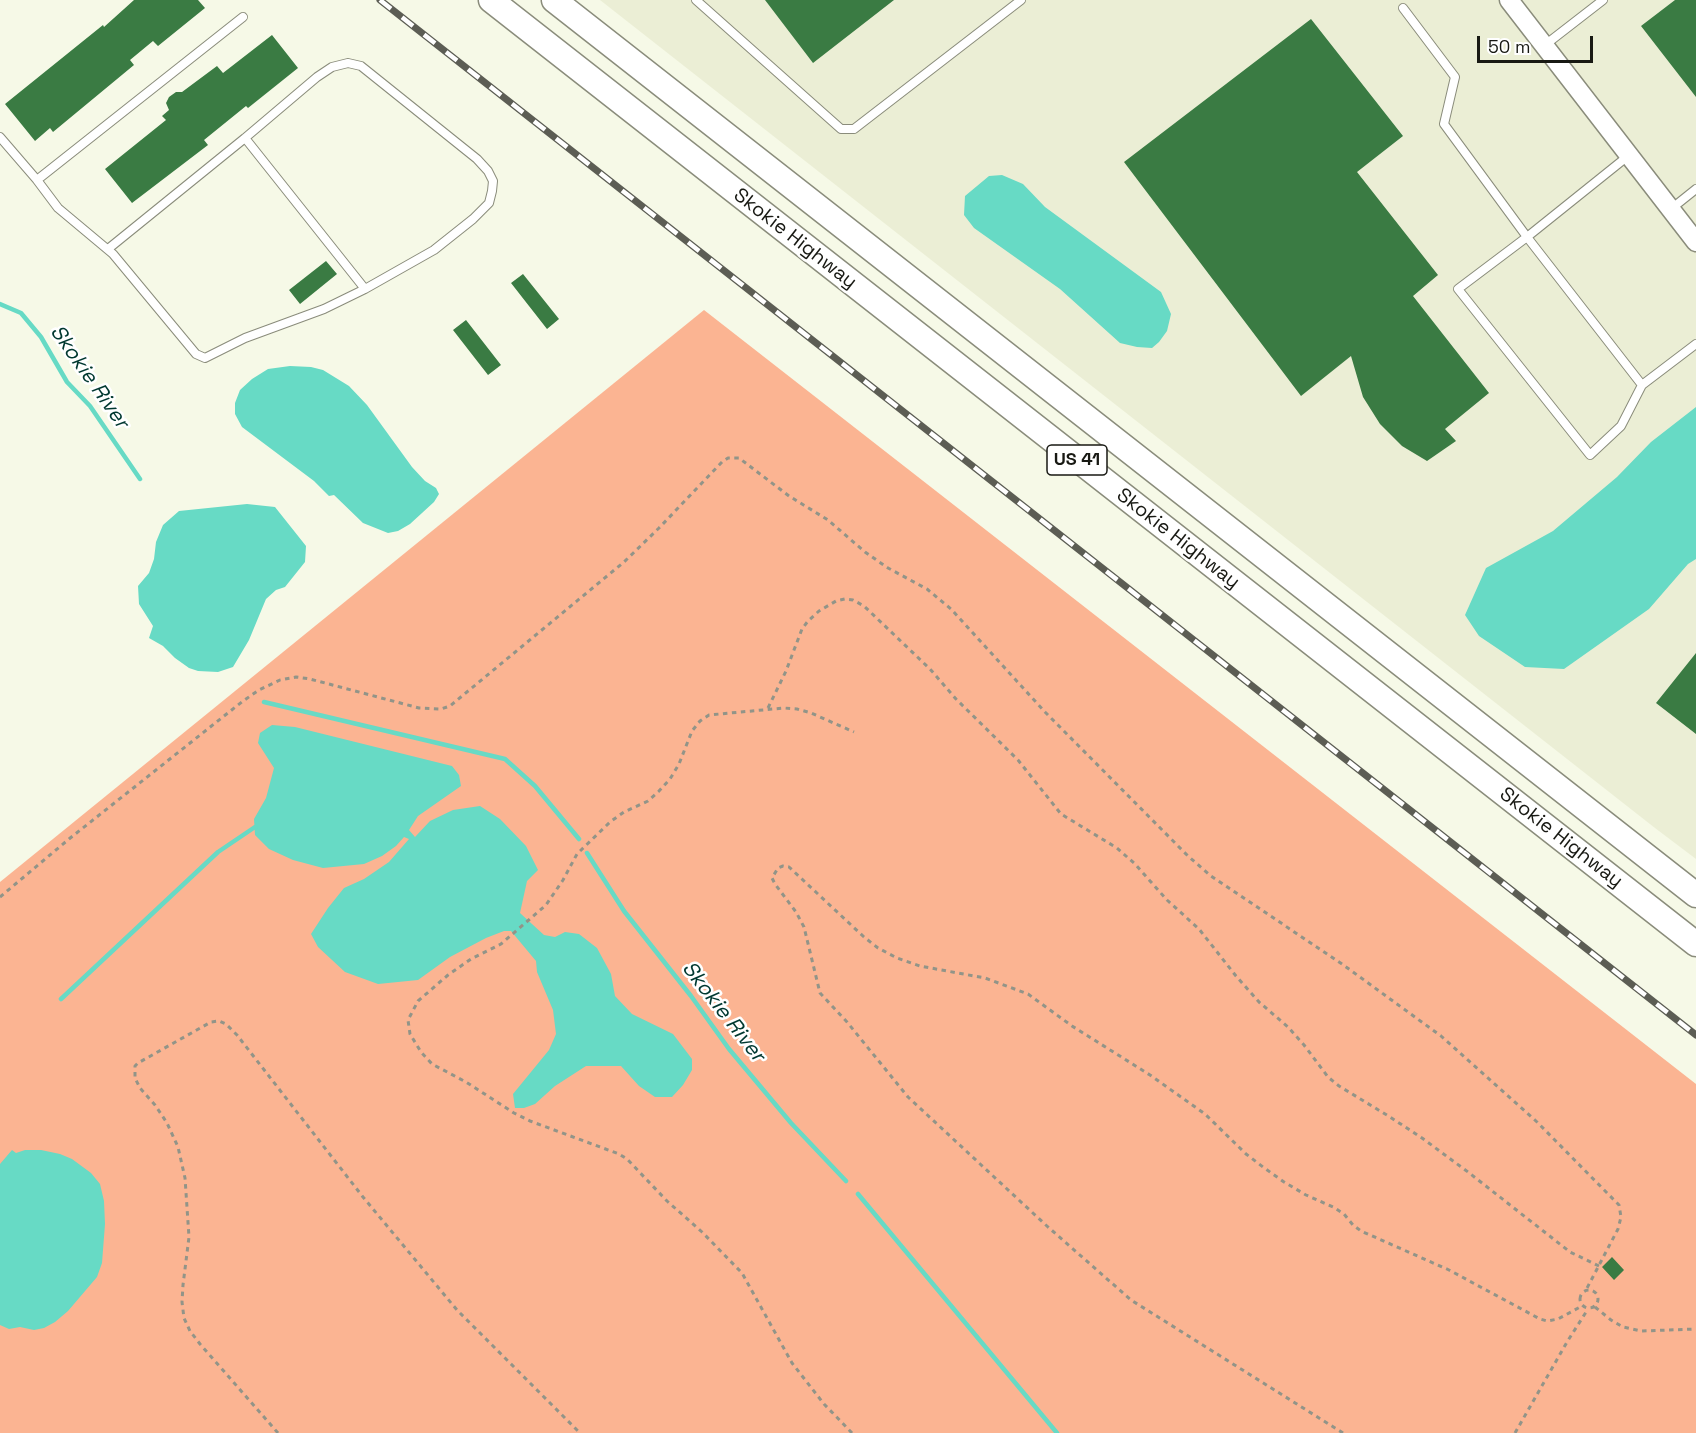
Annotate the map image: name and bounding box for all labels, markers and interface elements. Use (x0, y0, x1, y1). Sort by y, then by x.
scale bar (1480, 24, 1596, 62)
text: 50 m (1488, 35, 1530, 58)
street label: Skokie Highway (729, 183, 861, 295)
water label: Skokie River (44, 320, 134, 434)
road number: US 41 (1047, 445, 1107, 475)
street label: Skokie Highway (1112, 483, 1244, 595)
street label: Skokie Highway (1495, 782, 1627, 894)
water label: Skokie River (676, 957, 770, 1067)

